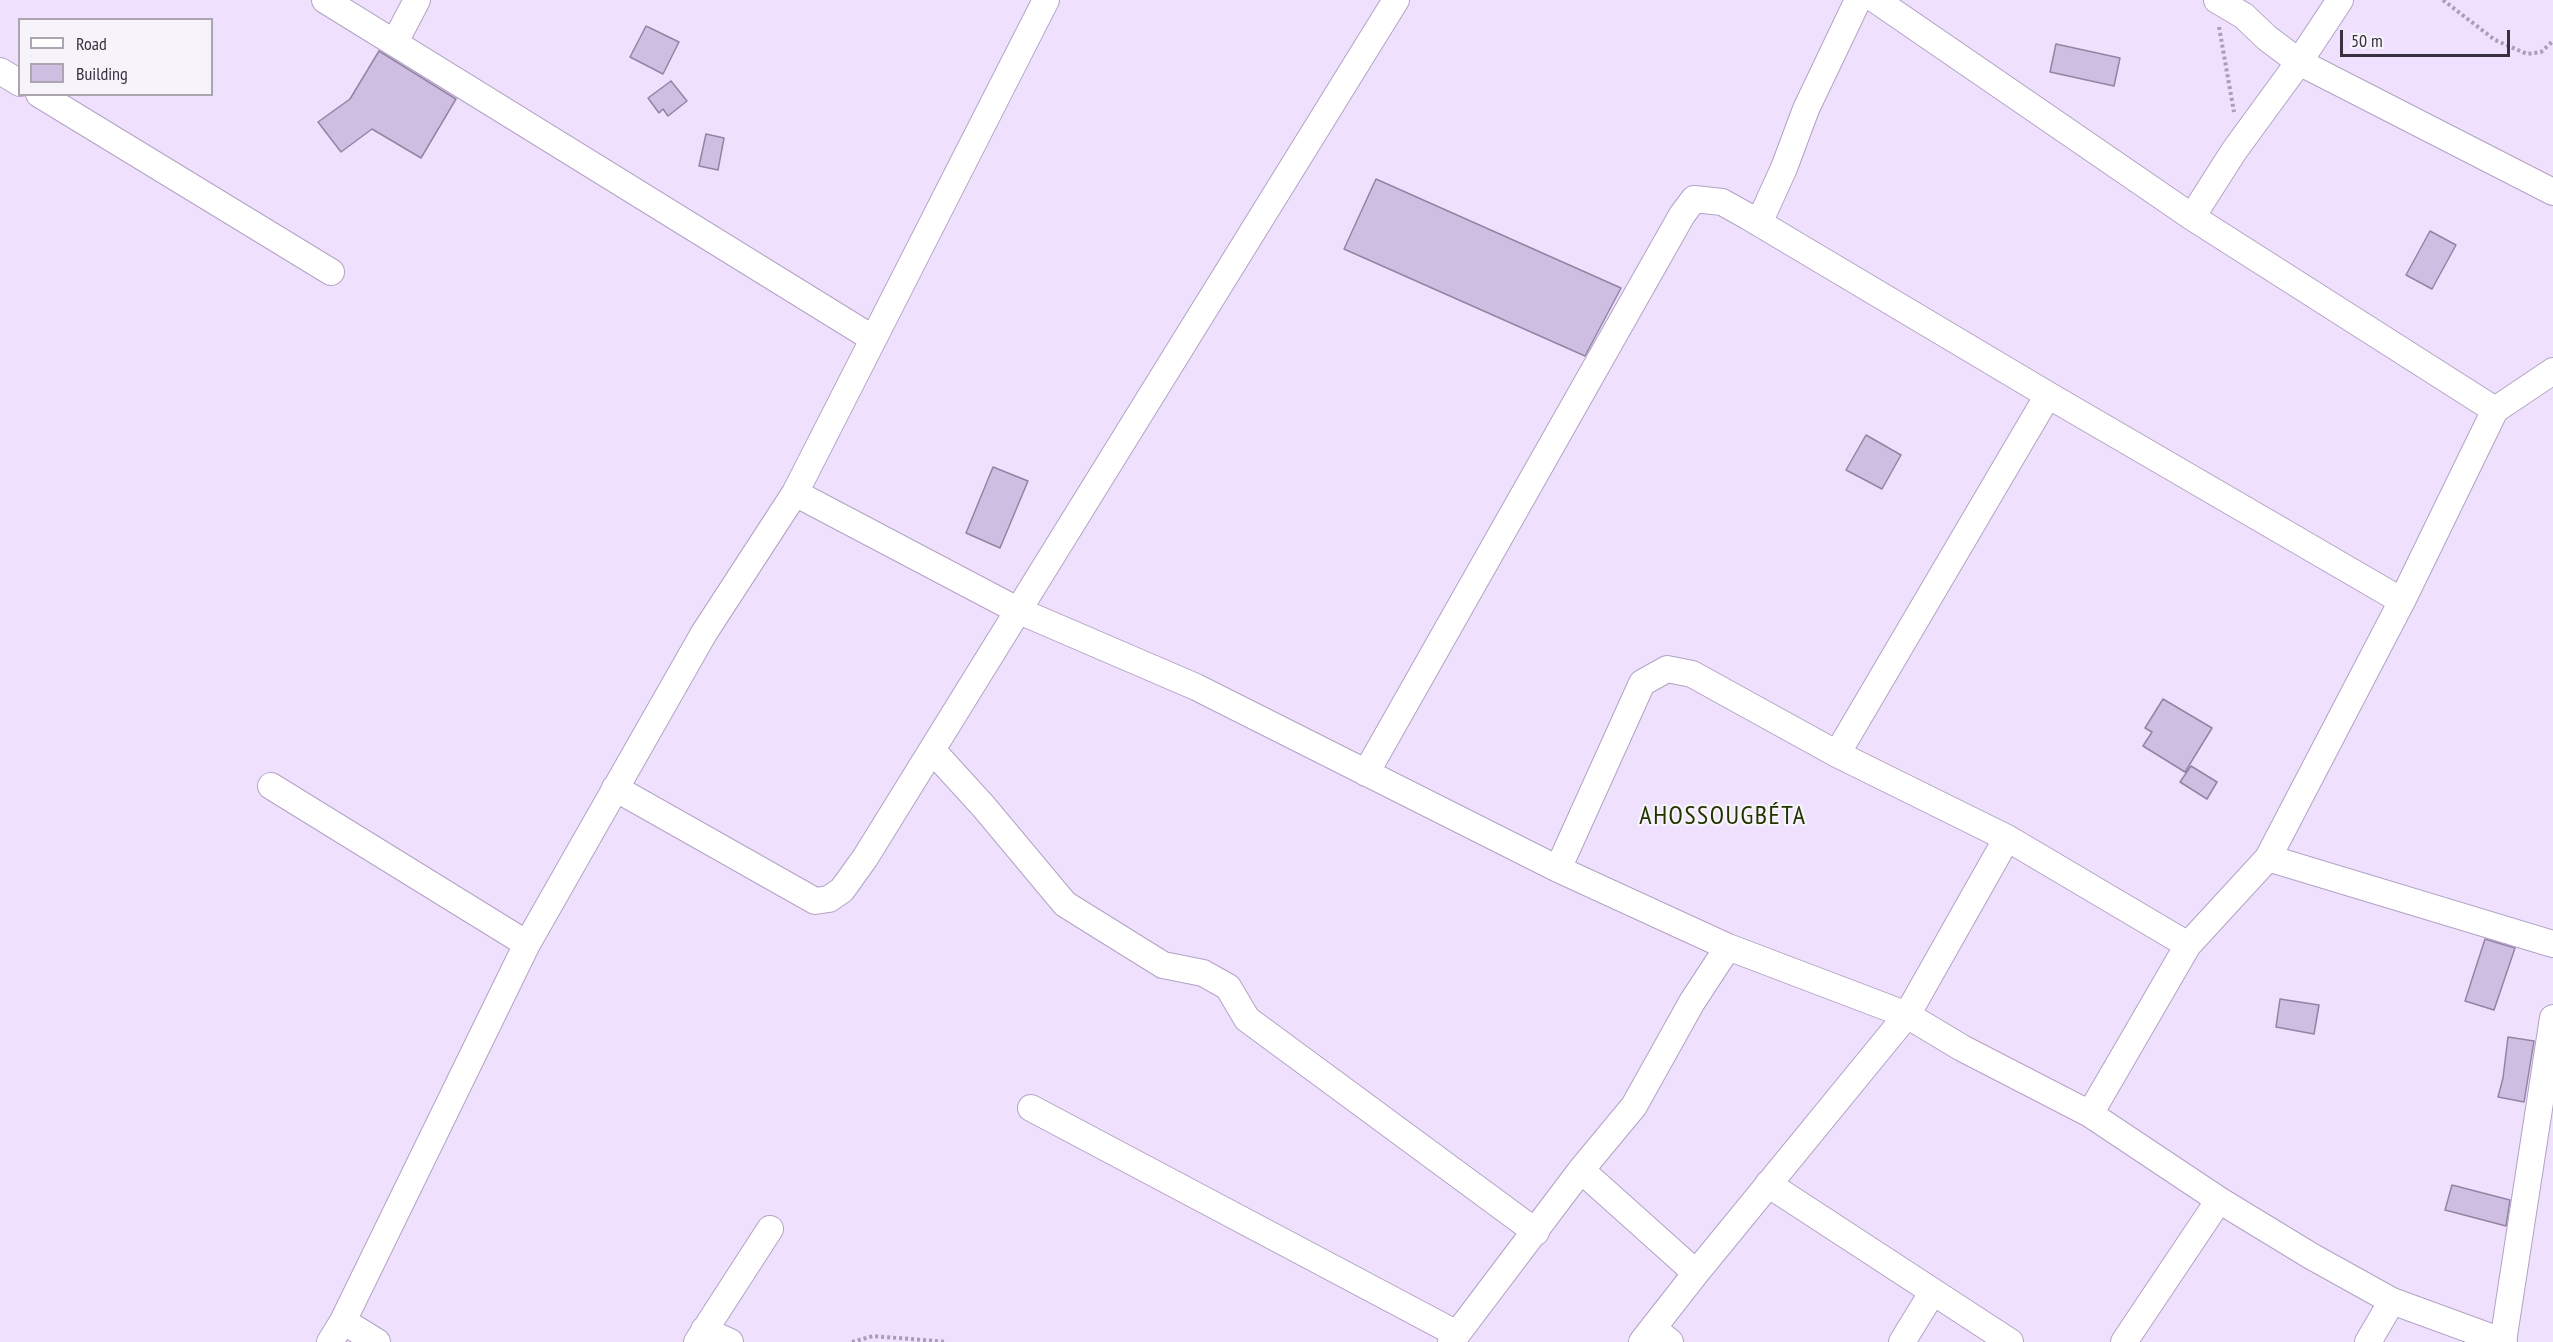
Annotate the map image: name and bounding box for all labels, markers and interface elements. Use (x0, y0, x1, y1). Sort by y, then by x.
legend (18, 18, 213, 96)
scale bar (2343, 18, 2512, 56)
text: 50 m (2351, 29, 2383, 52)
text: Road (76, 32, 107, 55)
text: Building (76, 62, 128, 85)
district label: AHOSSOUGBÉTA (1639, 801, 1807, 833)

